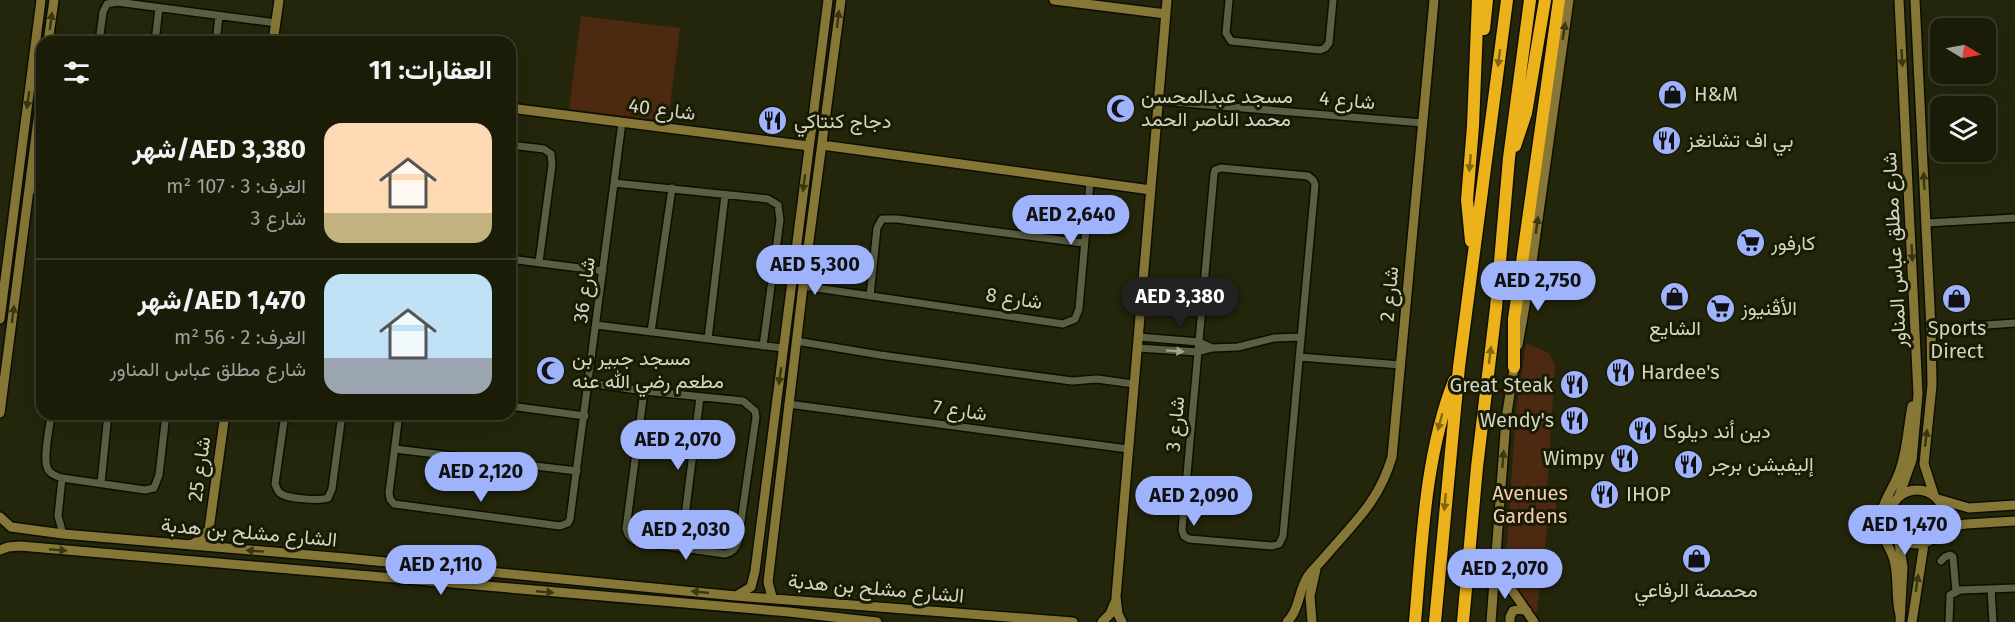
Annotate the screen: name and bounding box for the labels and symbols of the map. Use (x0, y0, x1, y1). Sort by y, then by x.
one-way arrow (833, 10, 843, 29)
one-way arrow (47, 11, 56, 30)
north arrow (1930, 18, 1996, 84)
one-way arrow (1559, 22, 1568, 41)
one-way arrow (1494, 49, 1504, 68)
one-way arrow (1898, 49, 1907, 68)
shop icon: H&M (1657, 78, 1689, 110)
place label: H&M (1694, 82, 1738, 106)
place label: مسجد عبدالمحسن محمد الناصر الحمد (1141, 84, 1293, 132)
street label: شارع 4 (1318, 86, 1376, 116)
one-way arrow (23, 90, 32, 109)
mosque icon: مسجد عبدالمحسن محمد الناصر الحمد (1104, 92, 1136, 124)
street label: شارع 40 (627, 93, 697, 127)
restaurant icon: دجاج كنتاكي (757, 105, 789, 137)
place label: دجاج كنتاكي (794, 109, 891, 138)
restaurant icon: بي اف تشانغز (1650, 124, 1682, 156)
place label: بي اف تشانغز (1686, 128, 1793, 157)
street label: شارع مطلق عباس المناور (1877, 151, 1913, 350)
one-way arrow (1465, 154, 1475, 173)
one-way arrow (1919, 171, 1928, 190)
one-way arrow (800, 173, 809, 192)
pin: AED 2,640 (1002, 195, 1140, 246)
one-way arrow (1533, 215, 1542, 234)
supermarket icon: كارفور (1734, 227, 1766, 259)
place label: كارفور (1770, 231, 1816, 256)
one-way arrow (1908, 244, 1917, 263)
pin: AED 5,300 (746, 245, 884, 296)
street label: شارع 36 (568, 256, 602, 325)
pin: AED 2,750 (1469, 261, 1607, 312)
street label: شارع 2 (1375, 265, 1405, 323)
pin: AED 3,380 (1111, 277, 1249, 328)
shop icon: الشايع (1659, 281, 1691, 313)
street label: شارع 8 (984, 282, 1044, 316)
shop icon: Sports Direct (1941, 282, 1973, 314)
supermarket icon: الأڤنيوز (1704, 292, 1736, 324)
place label: الأڤنيوز (1740, 296, 1797, 321)
one-way arrow (8, 304, 17, 323)
place label: الشايع (1649, 316, 1701, 342)
place label: Sports Direct (1928, 316, 1986, 363)
one-way arrow (1485, 345, 1495, 364)
place label: مسجد جبير بن مطعم رضي الله عنه (572, 346, 724, 398)
one-way arrow (1166, 346, 1185, 355)
mosque icon: مسجد جبير بن مطعم رضي الله عنه (535, 354, 567, 386)
restaurant icon: Hardee's (1604, 356, 1636, 388)
place label: Hardee's (1641, 360, 1720, 384)
one-way arrow (775, 367, 784, 386)
restaurant icon: Great Steak (1558, 369, 1590, 401)
place label: Great Steak (1450, 373, 1554, 397)
street label: شارع 7 (931, 394, 989, 428)
street label: شارع 3 (1161, 395, 1191, 453)
restaurant icon: Wendy's (1559, 404, 1591, 436)
place label: Wendy's (1480, 408, 1554, 432)
one-way arrow (1435, 413, 1445, 431)
restaurant icon: دين أند ديلوكا (1626, 415, 1658, 447)
place label: دين أند ديلوكا (1663, 419, 1771, 444)
pin: AED 2,070 (609, 420, 747, 471)
one-way arrow (1921, 429, 1931, 448)
street label: شارع 25 (183, 435, 217, 503)
restaurant icon: Wimpy (1609, 442, 1641, 474)
place label: Wimpy (1543, 446, 1604, 470)
restaurant icon: إليفيشن برجر (1672, 448, 1704, 480)
one-way arrow (1498, 449, 1508, 468)
pin: AED 2,120 (412, 452, 550, 503)
place label: إليفيشن برجر (1708, 452, 1814, 477)
pin: AED 2,090 (1125, 476, 1263, 527)
restaurant icon: IHOP (1589, 478, 1621, 510)
park label: Avenues Gardens (1492, 481, 1568, 528)
place label: IHOP (1626, 482, 1671, 506)
one-way arrow (1440, 492, 1450, 511)
pin: AED 1,470 (1836, 505, 1974, 556)
pin: AED 2,030 (617, 510, 755, 561)
street label: الشارع مشلح بن هدبة (160, 512, 338, 554)
shop icon: محمصة الرفاعي (1680, 543, 1712, 575)
one-way arrow (48, 545, 67, 555)
pin: AED 2,110 (372, 545, 510, 596)
one-way arrow (246, 546, 265, 556)
pin: AED 2,070 (1436, 549, 1574, 600)
street label: الشارع مشلح بن هدبة (787, 568, 965, 610)
one-way arrow (1913, 573, 1922, 592)
place label: محمصة الرفاعي (1634, 578, 1758, 607)
one-way arrow (535, 587, 554, 597)
one-way arrow (691, 587, 710, 597)

